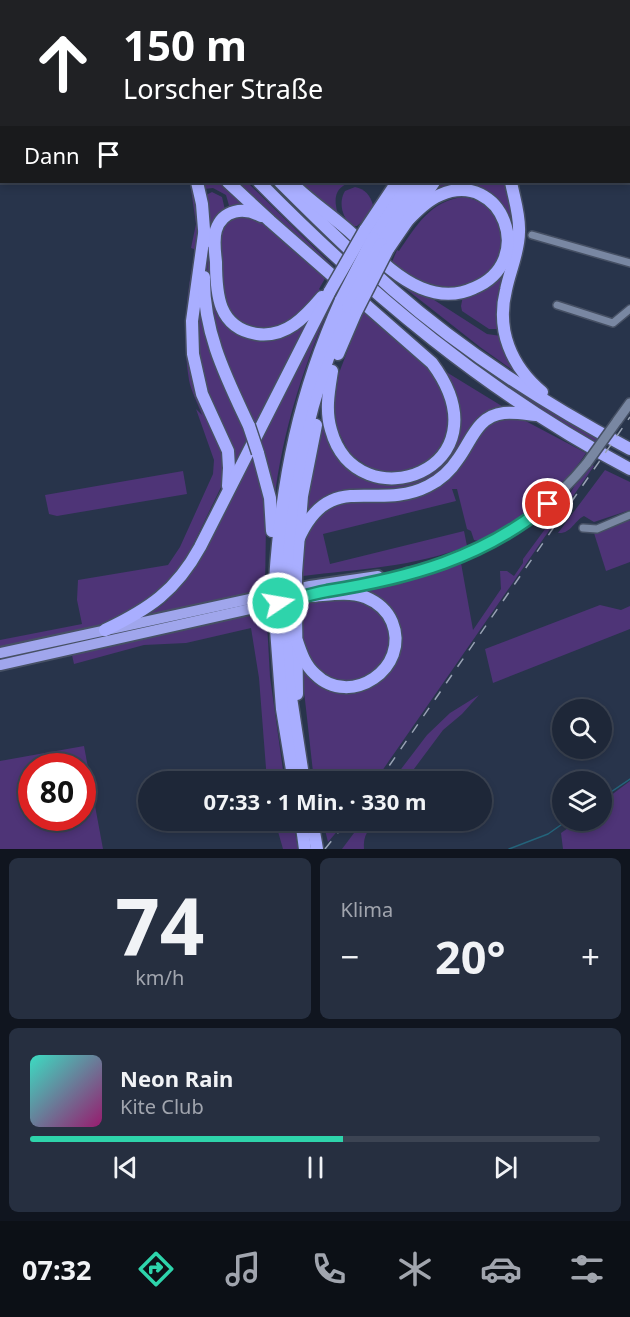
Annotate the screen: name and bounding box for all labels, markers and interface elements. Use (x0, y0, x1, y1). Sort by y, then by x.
text: 150 m (123, 16, 247, 73)
icon: ahead (24, 24, 102, 102)
text: Lorscher Straße (123, 70, 323, 107)
icon: arrive (92, 138, 125, 171)
text: Dann (24, 140, 80, 170)
pin (522, 478, 573, 529)
icon: arrive (531, 487, 564, 520)
position arrow (246, 571, 310, 635)
map controls (552, 699, 612, 831)
button: search (552, 699, 612, 759)
speed limit sign: 80 (18, 753, 96, 831)
button: layers (552, 771, 612, 831)
text: 07:33 · 1 Min. · 330 m (204, 786, 426, 816)
text: 74 (115, 872, 204, 978)
text: Klima (341, 896, 393, 923)
text: 20° (435, 926, 506, 987)
text: − (341, 934, 359, 979)
text: + (581, 934, 600, 979)
text: km/h (135, 964, 184, 991)
text: Neon Rain (120, 1063, 233, 1093)
text: Kite Club (120, 1093, 204, 1120)
icon: previous (109, 1151, 142, 1184)
icon: pause (299, 1151, 332, 1184)
icon: next (489, 1151, 522, 1184)
icon: directions (135, 1248, 177, 1290)
icon: music (222, 1248, 264, 1290)
icon: phone (308, 1248, 350, 1290)
icon: climate (394, 1248, 436, 1290)
icon: car (480, 1248, 522, 1290)
icon: filters (566, 1248, 608, 1290)
text: 07:32 (22, 1251, 91, 1288)

